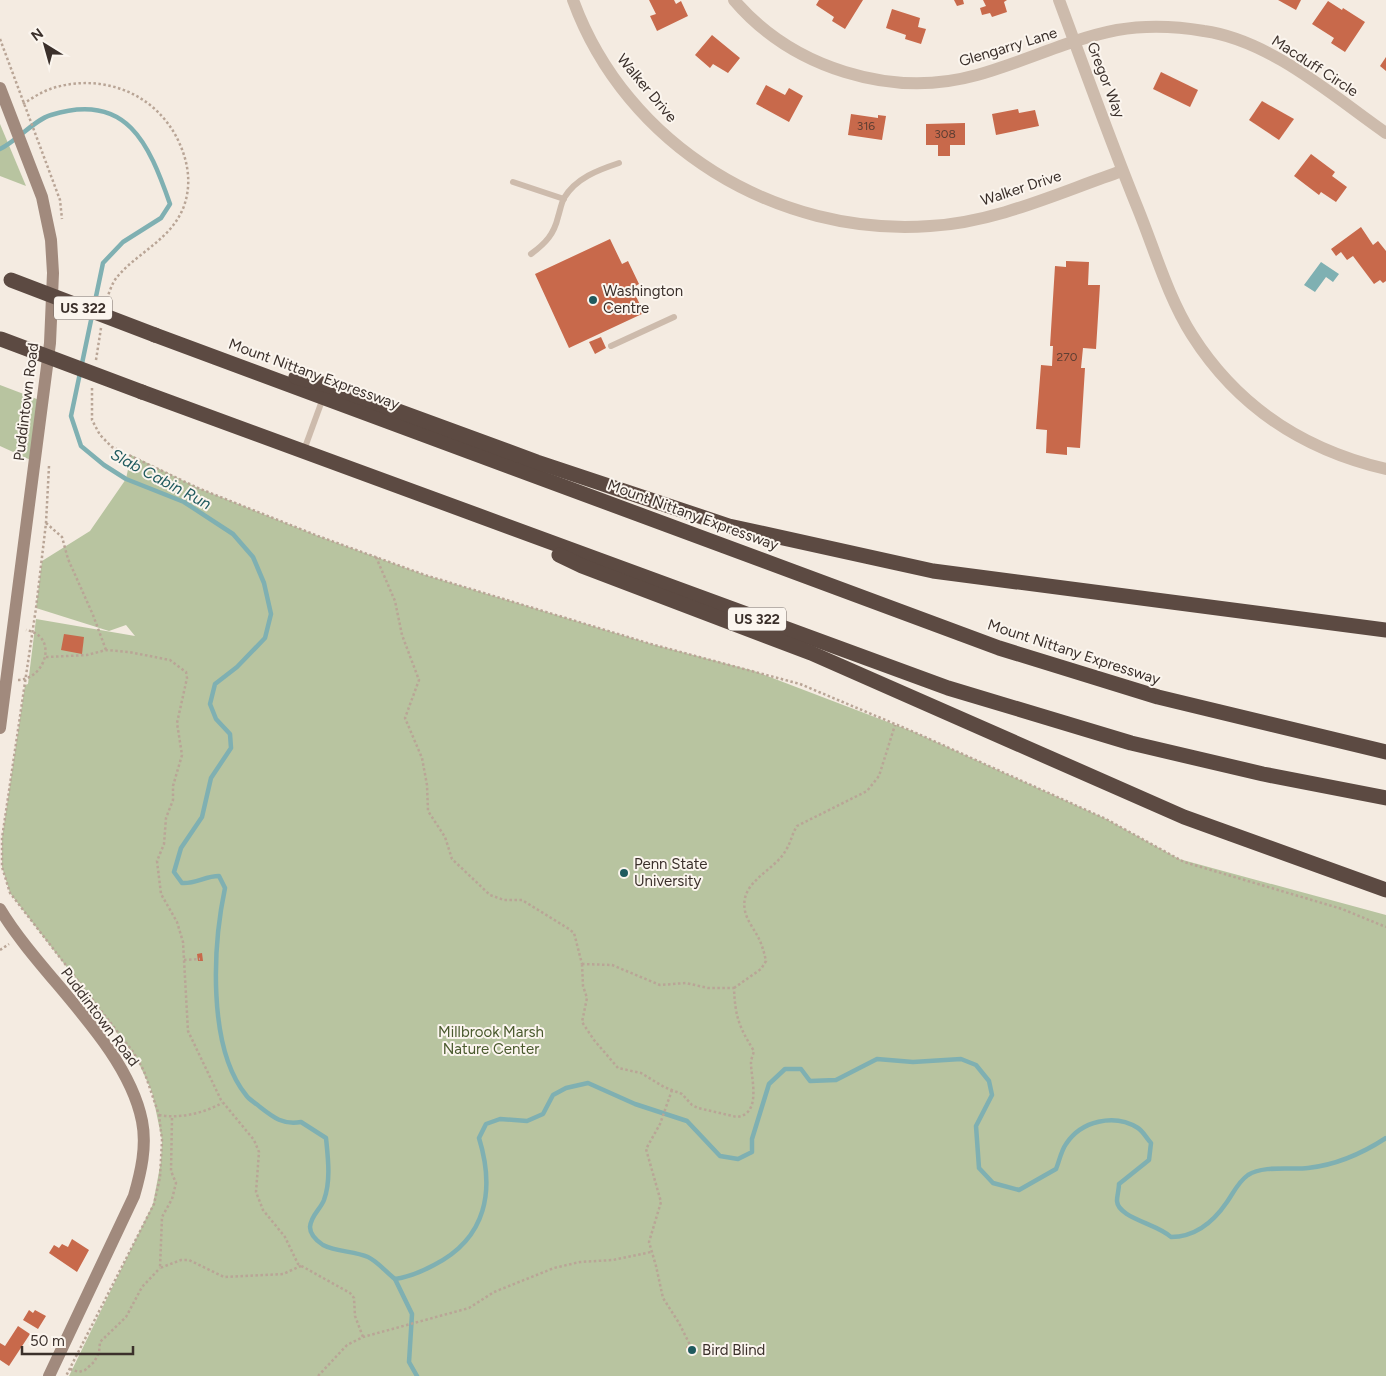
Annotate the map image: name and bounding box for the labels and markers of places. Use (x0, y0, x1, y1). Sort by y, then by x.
place label: Washington Centre (603, 282, 683, 317)
marker: Washington Centre (587, 294, 599, 306)
place label: Penn State University (634, 855, 708, 890)
marker: Penn State University (618, 867, 630, 879)
place label: Bird Blind (702, 1341, 765, 1359)
marker: Bird Blind (686, 1344, 698, 1356)

